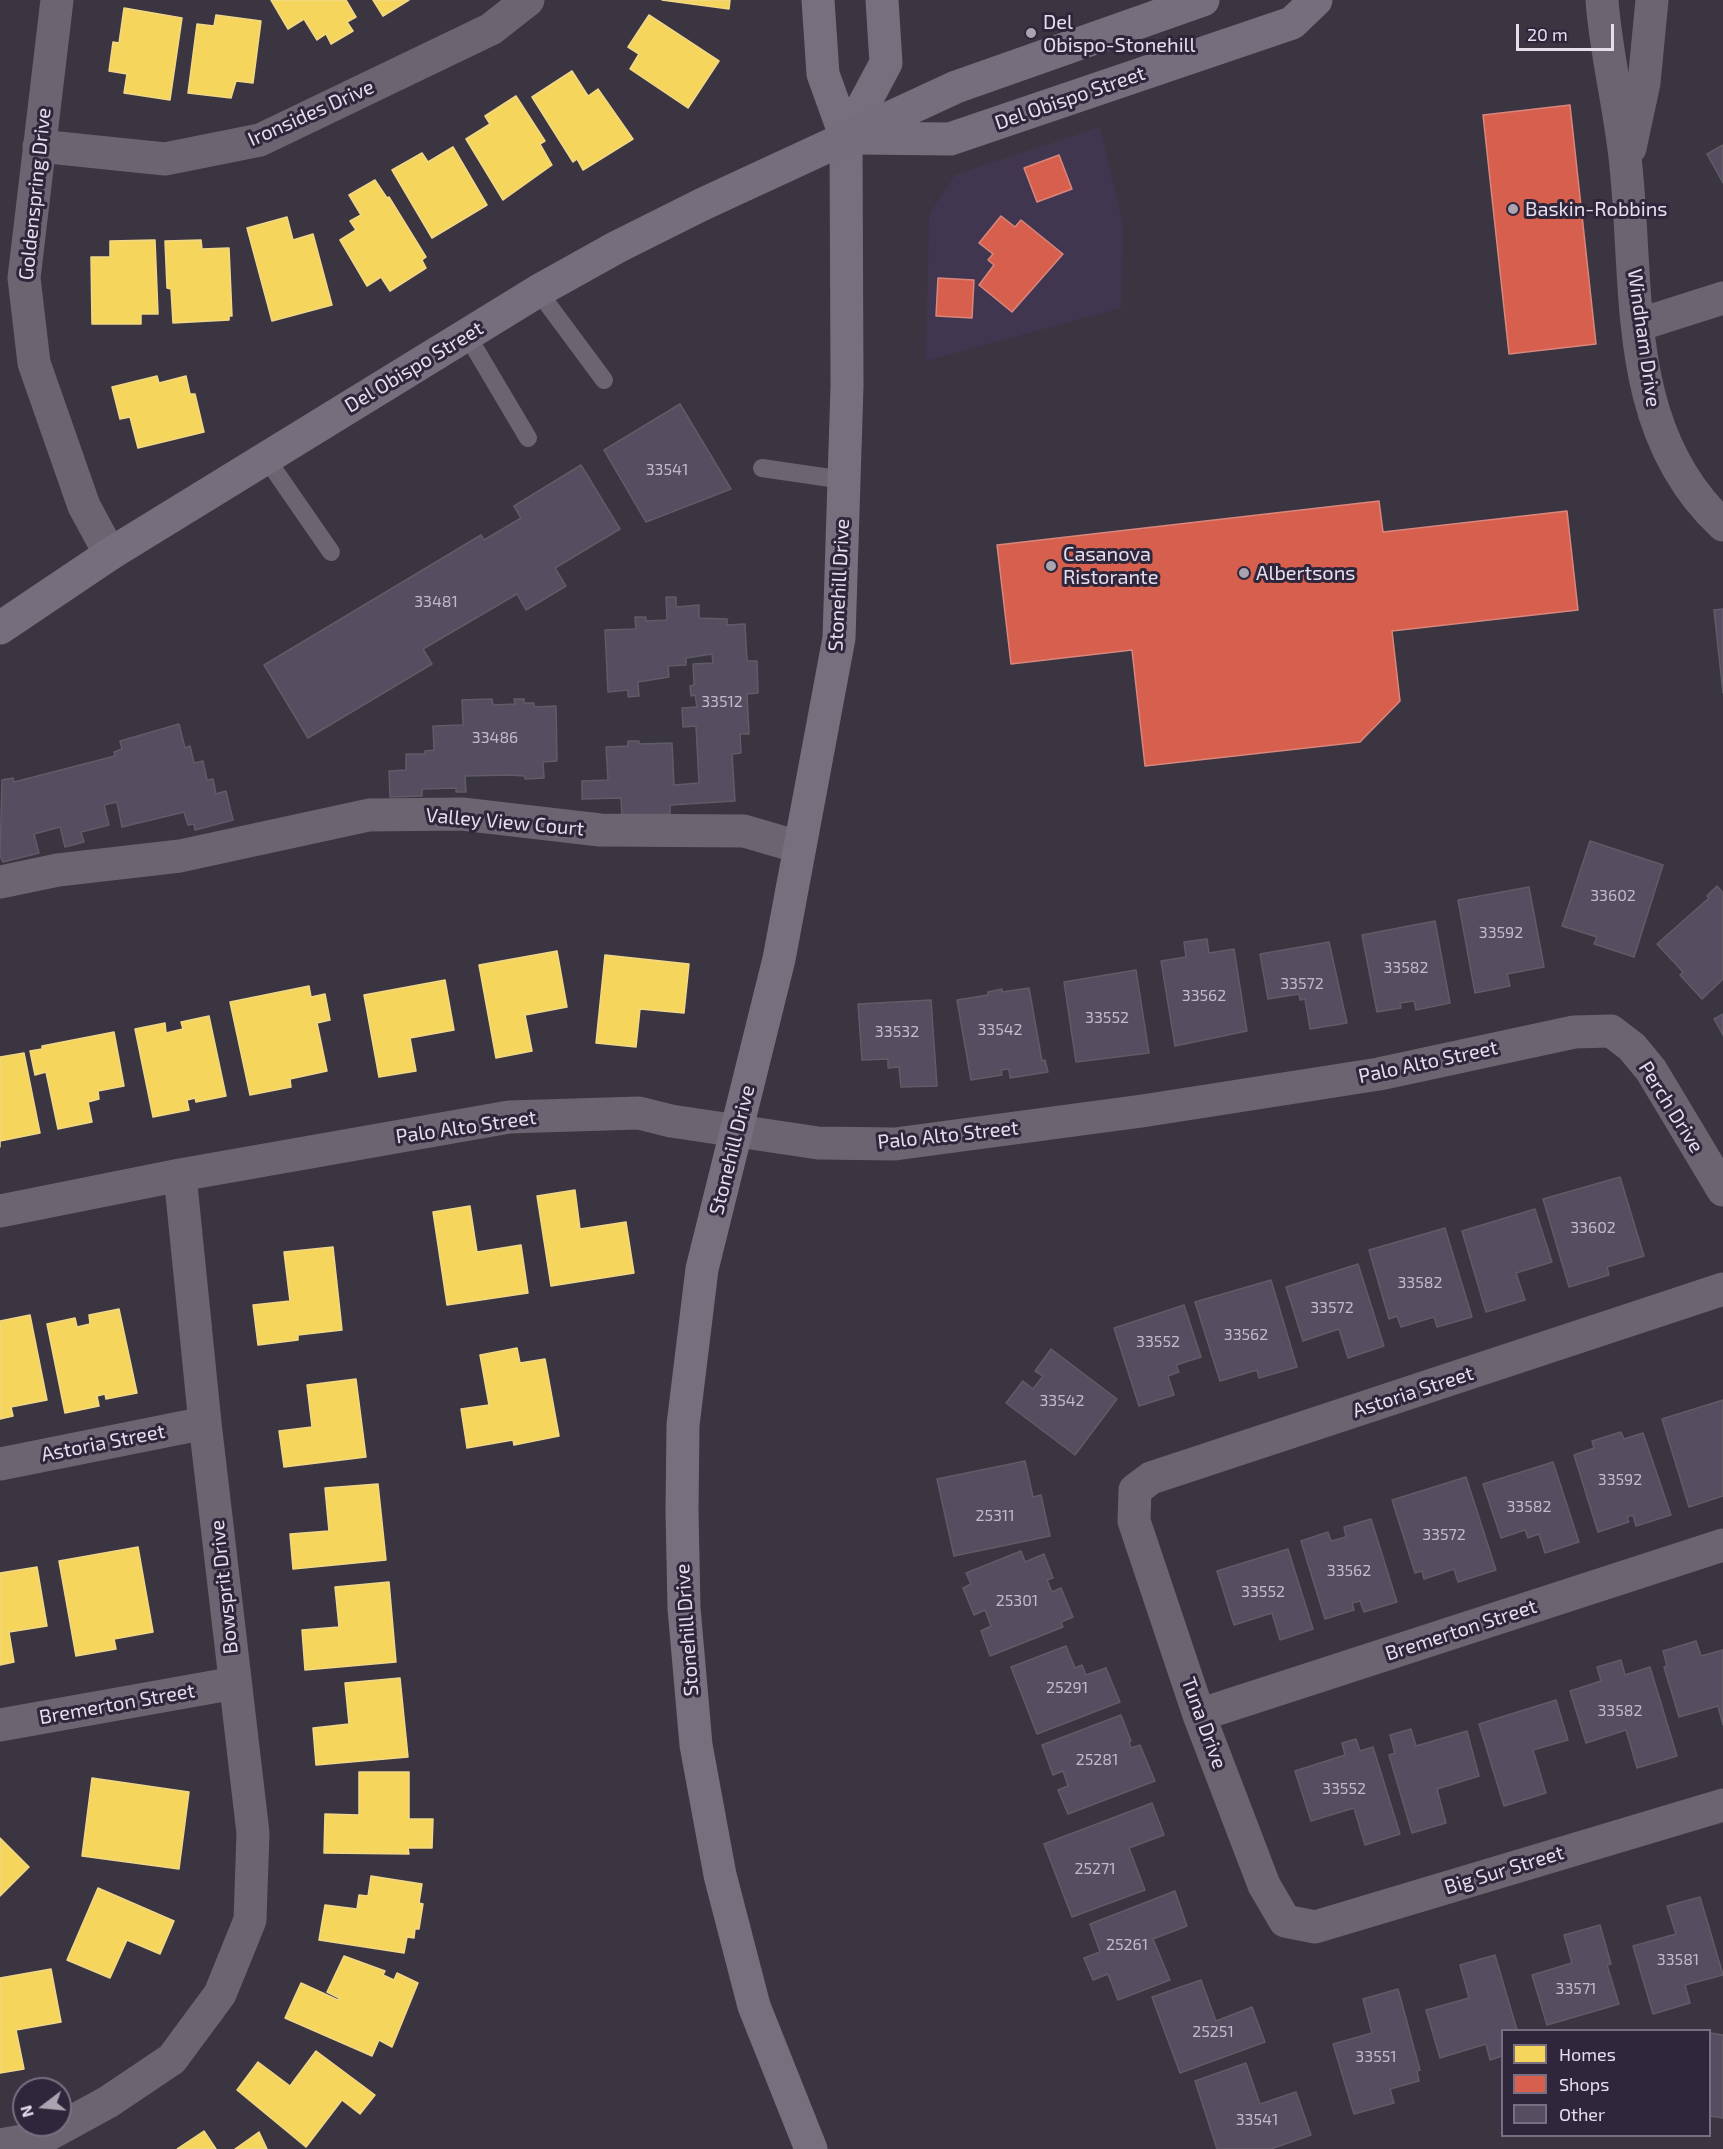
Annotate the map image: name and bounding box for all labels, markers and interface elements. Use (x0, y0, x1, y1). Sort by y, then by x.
place label: Del Obispo-Stonehill (1043, 10, 1195, 57)
scale bar (1519, 12, 1616, 50)
text: 20 m (1527, 23, 1568, 45)
marker: Del Obispo-Stonehill (1024, 26, 1038, 40)
street label: Del Obispo Street (992, 61, 1148, 135)
street label: Ironsides Drive (244, 75, 378, 151)
street label: Goldenspring Drive (14, 107, 56, 281)
place label: Baskin-Robbins (1525, 197, 1667, 221)
marker: Baskin-Robbins (1506, 202, 1520, 216)
street label: Windham Drive (1622, 267, 1666, 409)
street label: Del Obispo Street (340, 316, 488, 418)
house number: 33541 (646, 460, 688, 480)
street label: Stonehill Drive (824, 518, 854, 652)
place label: Casanova Ristorante (1063, 542, 1158, 589)
marker: Casanova Ristorante (1044, 559, 1058, 573)
place label: Albertsons (1256, 561, 1355, 585)
marker: Albertsons (1237, 566, 1251, 580)
house number: 33481 (414, 592, 458, 612)
house number: 33512 (701, 692, 743, 712)
house number: 33486 (472, 728, 518, 748)
street label: Valley View Court (425, 803, 585, 841)
house number: 33602 (1590, 886, 1636, 906)
house number: 33592 (1479, 923, 1523, 943)
house number: 33582 (1383, 958, 1429, 978)
house number: 33572 (1280, 974, 1324, 994)
house number: 33562 (1182, 986, 1226, 1006)
house number: 33552 (1085, 1008, 1129, 1028)
house number: 33542 (977, 1020, 1023, 1040)
house number: 33532 (875, 1022, 919, 1042)
street label: Palo Alto Street (1356, 1036, 1500, 1088)
street label: Perch Drive (1633, 1057, 1709, 1157)
street label: Stonehill Drive (704, 1083, 760, 1217)
street label: Palo Alto Street (394, 1105, 538, 1149)
street label: Palo Alto Street (876, 1116, 1020, 1154)
house number: 33602 (1570, 1218, 1616, 1238)
house number: 33582 (1397, 1273, 1443, 1293)
house number: 33572 (1310, 1298, 1354, 1318)
house number: 33562 (1224, 1325, 1268, 1345)
house number: 33552 (1136, 1332, 1180, 1352)
street label: Astoria Street (1350, 1361, 1476, 1423)
house number: 33542 (1039, 1391, 1085, 1411)
street label: Astoria Street (39, 1419, 167, 1467)
house number: 33592 (1598, 1470, 1642, 1490)
house number: 33582 (1506, 1497, 1552, 1517)
house number: 25311 (975, 1506, 1015, 1526)
street label: Bowsprit Drive (205, 1519, 243, 1655)
house number: 33572 (1422, 1525, 1466, 1545)
house number: 33562 (1327, 1561, 1371, 1581)
street label: Stonehill Drive (670, 1563, 704, 1697)
house number: 33552 (1241, 1582, 1285, 1602)
house number: 25301 (996, 1591, 1038, 1611)
street label: Bremerton Street (1382, 1594, 1540, 1666)
street label: Tuna Drive (1176, 1674, 1232, 1772)
street label: Bremerton Street (37, 1678, 197, 1730)
house number: 25291 (1046, 1678, 1088, 1698)
house number: 33582 (1597, 1701, 1643, 1721)
house number: 25281 (1076, 1750, 1118, 1770)
house number: 33552 (1322, 1779, 1366, 1799)
street label: Big Sur Street (1441, 1840, 1567, 1900)
house number: 25271 (1074, 1859, 1116, 1879)
house number: 25261 (1106, 1935, 1148, 1955)
house number: 33581 (1657, 1950, 1699, 1970)
house number: 33571 (1556, 1979, 1596, 1999)
house number: 25251 (1192, 2022, 1234, 2042)
legend (1501, 2029, 1711, 2137)
text: Homes (1559, 2043, 1616, 2065)
house number: 33551 (1355, 2047, 1397, 2067)
text: Shops (1559, 2073, 1609, 2095)
north arrow (12, 2077, 72, 2137)
text: N (15, 2103, 37, 2120)
text: Other (1559, 2103, 1605, 2125)
house number: 33541 (1236, 2110, 1278, 2130)

